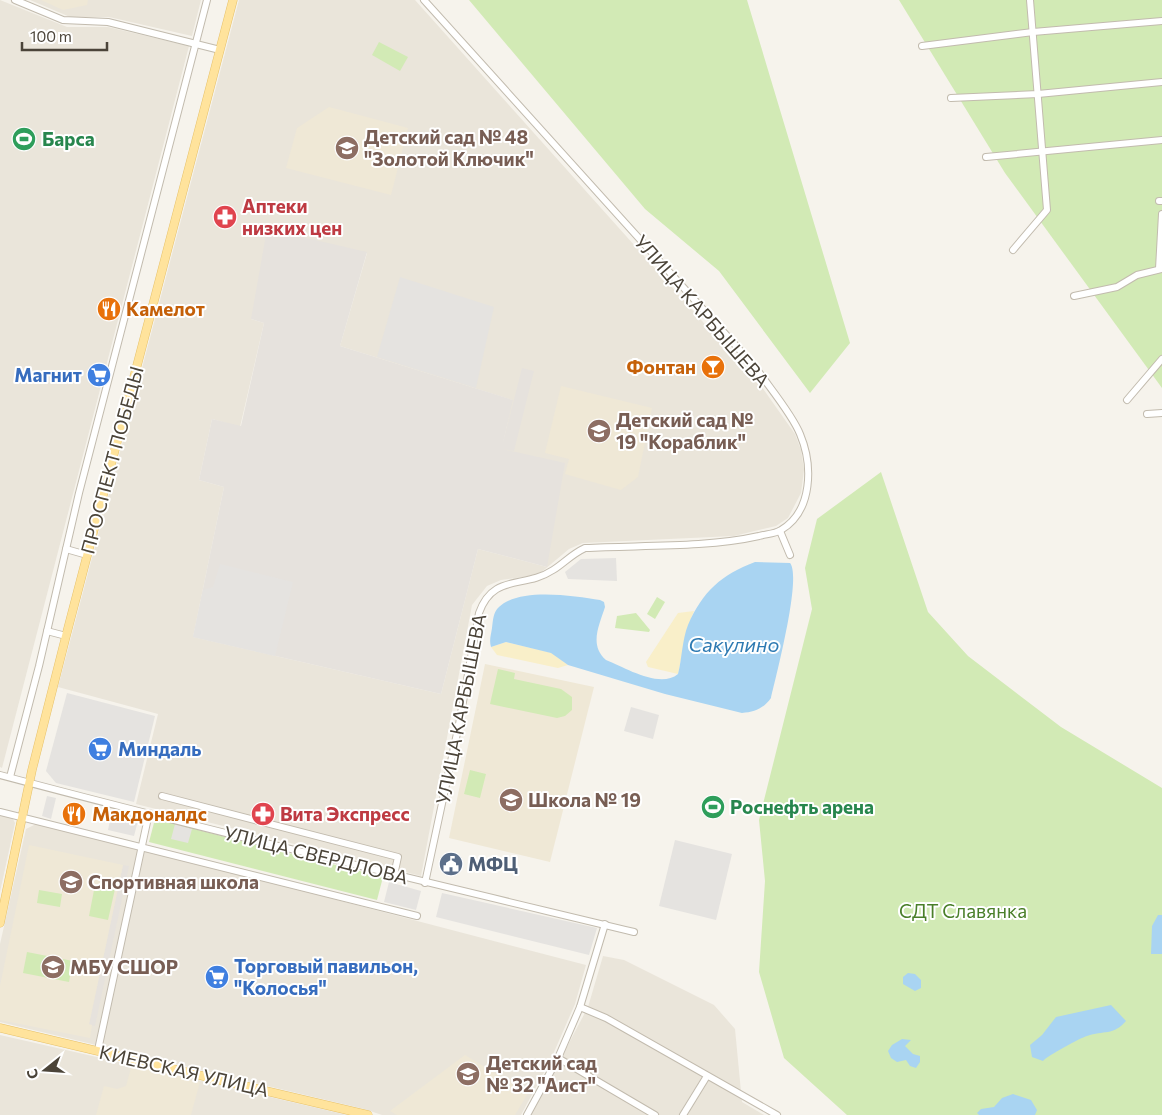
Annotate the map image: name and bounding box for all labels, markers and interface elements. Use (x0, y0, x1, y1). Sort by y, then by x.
scale bar (22, 20, 108, 52)
text: 100 m (30, 27, 72, 45)
place label: Детский сад № 48 "Золотой Ключик" (364, 125, 534, 170)
sports icon: Барса (11, 126, 37, 152)
place label: Барса (42, 127, 95, 150)
school or university icon: Детский сад № 48 "Золотой Ключик" (334, 135, 360, 161)
place label: Аптеки низких цен (242, 194, 342, 239)
pharmacy icon: Аптеки низких цен (212, 204, 238, 230)
street label: УЛИЦА КАРБЫШЕВА (630, 230, 775, 391)
restaurant icon: Камелот (96, 296, 122, 322)
place label: Камелот (126, 297, 205, 320)
bar icon: Фонтан (700, 354, 726, 380)
place label: Фонтан (627, 355, 696, 378)
supermarket icon: Магнит (86, 362, 112, 388)
place label: Магнит (14, 363, 82, 386)
street label: ПРОСПЕКТ ПОБЕДЫ (75, 363, 148, 556)
place label: Детский сад № 19 "Кораблик" (616, 408, 753, 453)
school or university icon: Детский сад № 19 "Кораблик" (586, 418, 612, 444)
street label: УЛИЦА КАРБЫШЕВА (431, 611, 490, 806)
water label: Сакулино (689, 632, 779, 656)
supermarket icon: Миндаль (87, 736, 113, 762)
place label: Миндаль (118, 737, 202, 760)
school or university icon: Школа № 19 (498, 787, 524, 813)
place label: Школа № 19 (528, 788, 641, 811)
sports icon: Роснефть арена (700, 794, 726, 820)
place label: Роснефть арена (730, 795, 874, 818)
restaurant icon: Макдоналдс (61, 801, 87, 827)
pharmacy icon: Вита Экспресс (250, 801, 276, 827)
place label: Макдоналдс (92, 802, 207, 825)
place label: Вита Экспресс (280, 802, 410, 825)
street label: УЛИЦА СВЕРДЛОВА (222, 820, 411, 889)
public building icon: МФЦ (438, 851, 464, 877)
place label: МФЦ (468, 852, 518, 875)
school or university icon: Спортивная школа (58, 869, 84, 895)
place label: Спортивная школа (88, 870, 259, 893)
park label: СДТ Славянка (899, 899, 1027, 922)
school or university icon: МБУ СШОР (40, 954, 66, 980)
place label: Торговый павильон, "Колосья" (234, 954, 418, 999)
place label: МБУ СШОР (70, 955, 178, 978)
supermarket icon: Торговый павильон, "Колосья" (204, 964, 230, 990)
street label: КИЕВСКАЯ УЛИЦА (97, 1040, 271, 1101)
north arrow (20, 1045, 70, 1095)
place label: Детский сад № 32 "Аист" (486, 1051, 597, 1096)
school or university icon: Детский сад № 32 "Аист" (455, 1061, 481, 1087)
text: С (23, 1067, 42, 1081)

